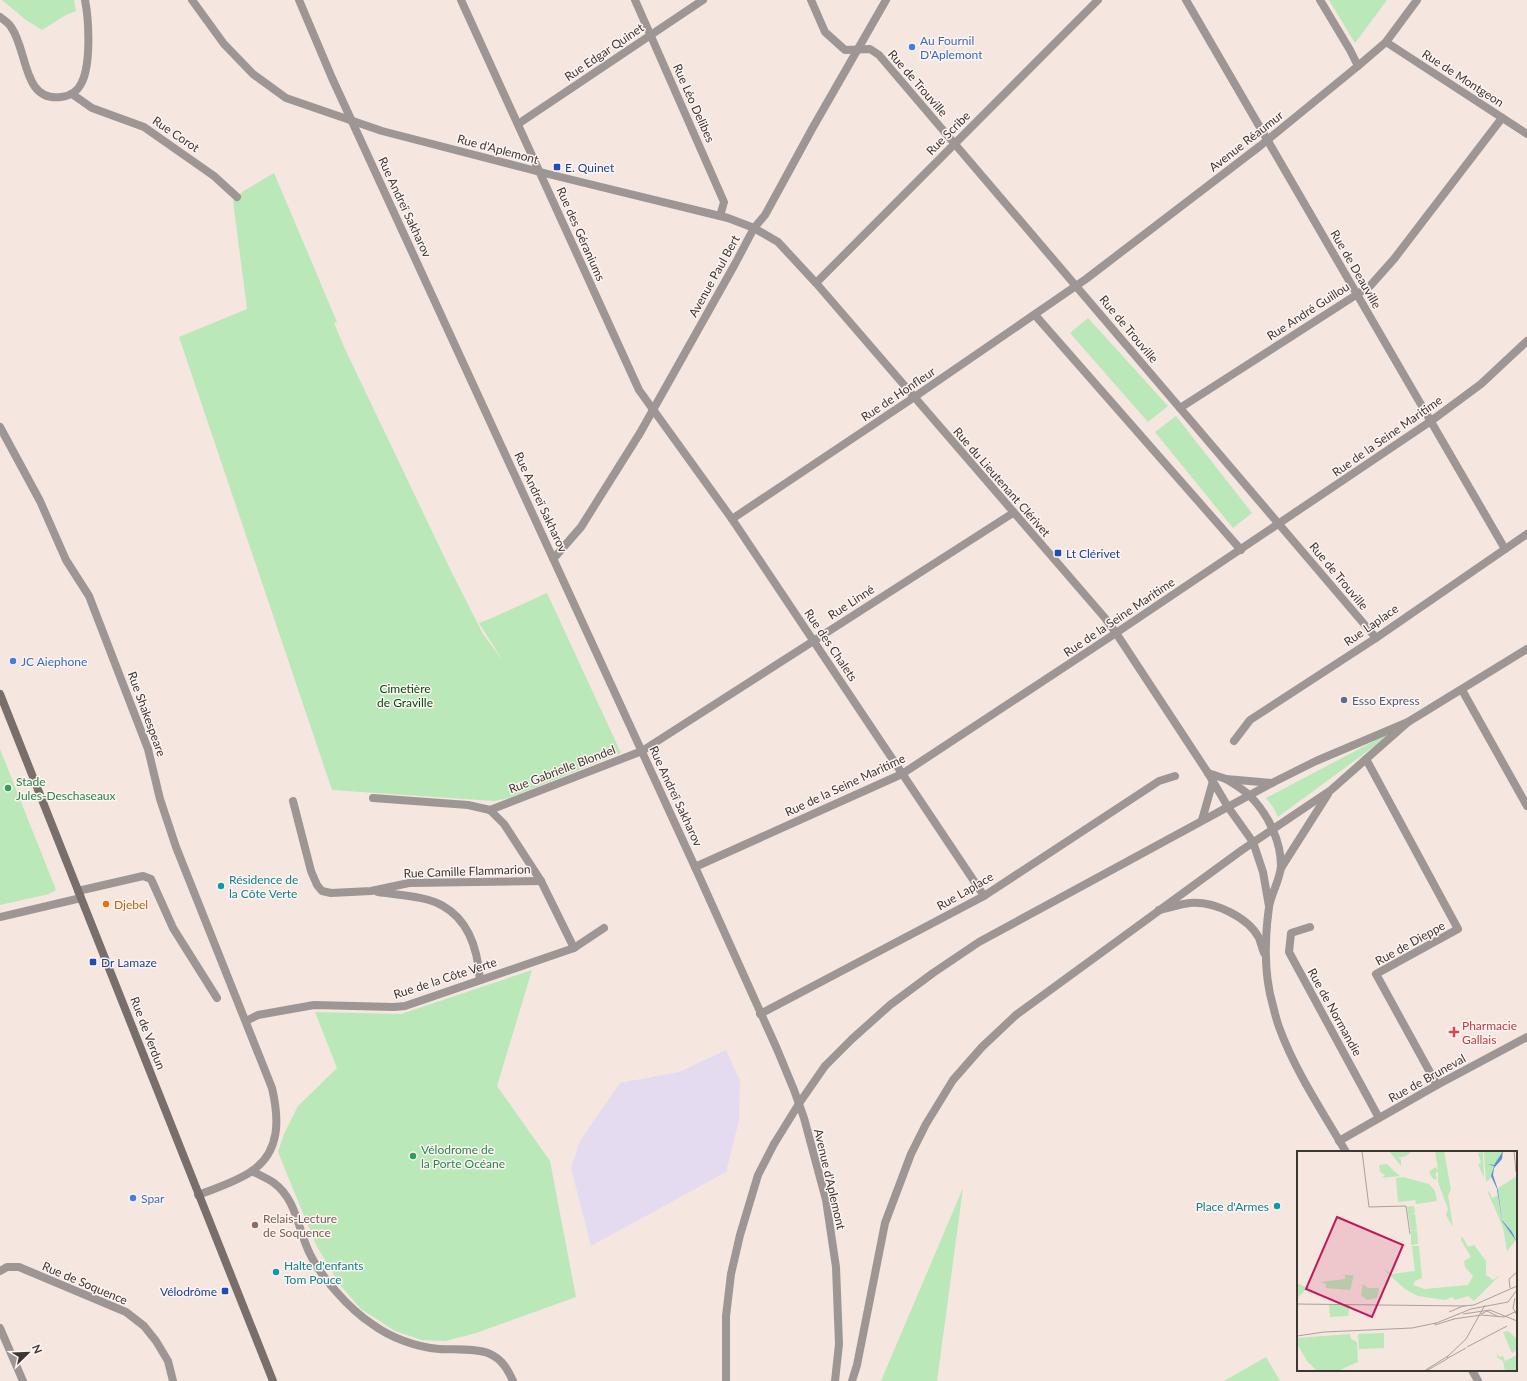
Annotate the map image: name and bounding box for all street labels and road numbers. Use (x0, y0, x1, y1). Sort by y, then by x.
street label: Rue Edgar Quinet (561, 20, 647, 84)
street label: Rue de Montgeon (1419, 46, 1507, 110)
street label: Rue de Trouville (885, 47, 951, 119)
street label: Rue Léo Delibes (670, 61, 718, 145)
street label: Avenue Réaumur (1206, 107, 1287, 175)
street label: Rue Scribe (923, 108, 973, 158)
street label: Rue Corot (150, 113, 203, 155)
street label: Rue d'Aplemont (456, 131, 541, 167)
street label: Rue Andreï Sakharov (375, 154, 435, 260)
street label: Rue des Géraniums (554, 185, 608, 283)
street label: Rue de Deauville (1327, 227, 1385, 311)
street label: Avenue Paul Bert (685, 232, 743, 319)
street label: Rue André Guillou (1264, 279, 1352, 343)
street label: Rue de Trouville (1096, 292, 1162, 366)
street label: Rue de Honfleur (858, 363, 939, 424)
street label: Rue de la Seine Maritime (1329, 392, 1445, 480)
street label: Rue du Lieutenant Clérivet (950, 424, 1054, 540)
street label: Rue Andreï Sakharov (511, 449, 571, 555)
street label: Rue de Trouville (1306, 539, 1372, 613)
street label: Rue de la Seine Maritime (1061, 574, 1177, 660)
street label: Rue Linné (825, 582, 877, 622)
street label: Rue Laplace (1341, 601, 1401, 649)
street label: Rue des Chalets (801, 606, 861, 684)
street label: Rue Shakespeare (125, 670, 169, 758)
street label: Rue Gabrielle Blondel (506, 742, 618, 796)
street label: Rue Andreï Sakharov (646, 743, 706, 849)
street label: Rue de la Seine Maritime (782, 751, 908, 819)
street label: Rue Camille Flammarion (403, 861, 531, 881)
street label: Rue Laplace (934, 869, 996, 913)
street label: Rue de Dieppe (1372, 918, 1448, 968)
street label: Rue de la Côte Verte (391, 954, 499, 1002)
street label: Rue de Normandie (1305, 965, 1365, 1059)
street label: Rue de Verdun (127, 994, 169, 1072)
street label: Rue de Bruneval (1386, 1051, 1468, 1105)
street label: Avenue d'Aplemont (811, 1127, 849, 1231)
street label: Rue de Soquence (40, 1258, 130, 1308)

